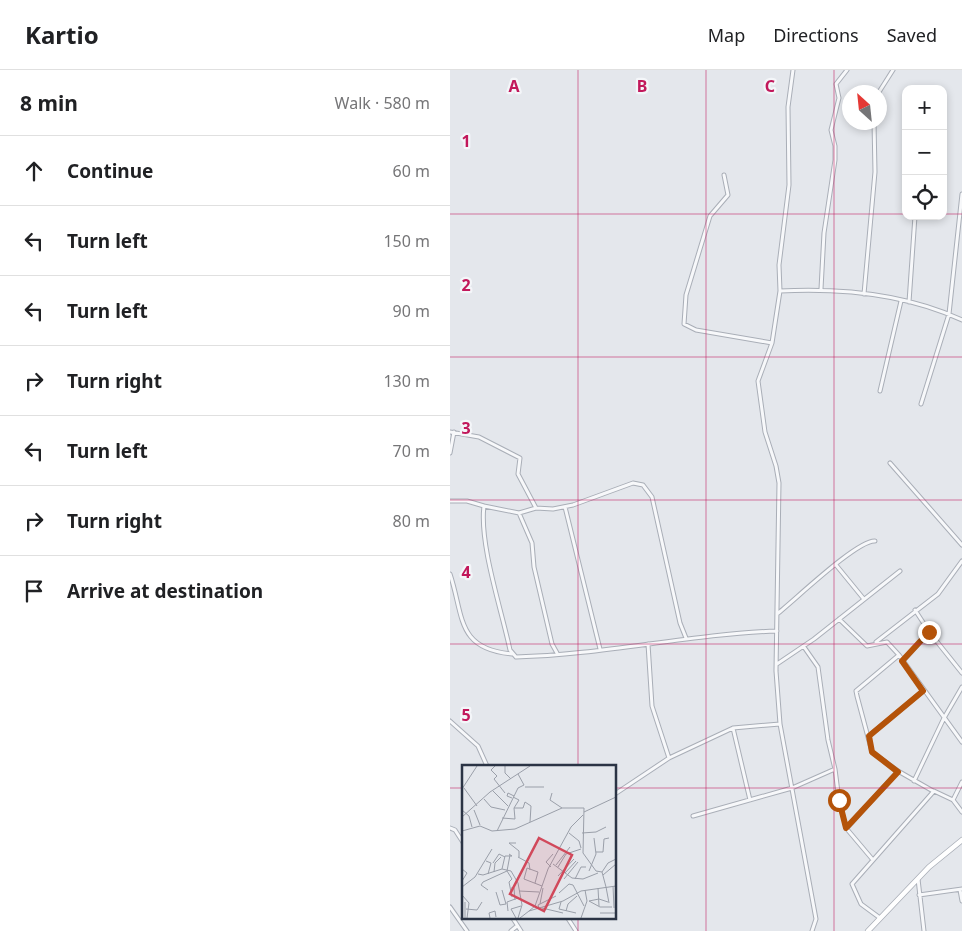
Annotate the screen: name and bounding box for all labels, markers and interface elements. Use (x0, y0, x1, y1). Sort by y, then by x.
text: Kartio (25, 18, 99, 51)
text: Map (708, 23, 745, 47)
text: Directions (773, 23, 859, 47)
text: Saved (887, 23, 937, 47)
text: A (508, 75, 520, 97)
text: B (637, 75, 647, 97)
text: C (765, 75, 775, 97)
north arrow (842, 85, 887, 130)
map controls (902, 85, 947, 220)
button: + (902, 85, 947, 130)
text: 8 min (20, 89, 78, 117)
text: Walk · 580 m (335, 92, 430, 114)
text: 1 (461, 130, 471, 152)
button: − (902, 130, 947, 175)
icon: ahead (20, 157, 48, 185)
text: Continue (67, 158, 153, 184)
text: 60 m (393, 160, 430, 182)
button: locate (902, 175, 947, 220)
icon: left (20, 227, 48, 255)
text: Turn left (67, 228, 148, 254)
text: 150 m (383, 230, 430, 252)
text: 2 (461, 274, 471, 296)
icon: left (20, 297, 48, 325)
text: Turn left (67, 298, 148, 324)
text: 90 m (393, 300, 430, 322)
icon: right (20, 367, 48, 395)
text: Turn right (67, 368, 162, 394)
text: 130 m (383, 370, 430, 392)
text: 3 (461, 417, 471, 439)
icon: left (20, 437, 48, 465)
text: Turn left (67, 438, 148, 464)
text: 70 m (393, 440, 430, 462)
icon: right (20, 507, 48, 535)
text: Turn right (67, 508, 162, 534)
text: 80 m (393, 510, 430, 532)
text: 4 (461, 561, 471, 583)
icon: arrive (20, 577, 48, 605)
text: Arrive at destination (67, 578, 263, 604)
route end (918, 621, 941, 644)
text: 5 (461, 704, 471, 726)
inset map (462, 765, 616, 918)
route start (828, 789, 851, 812)

